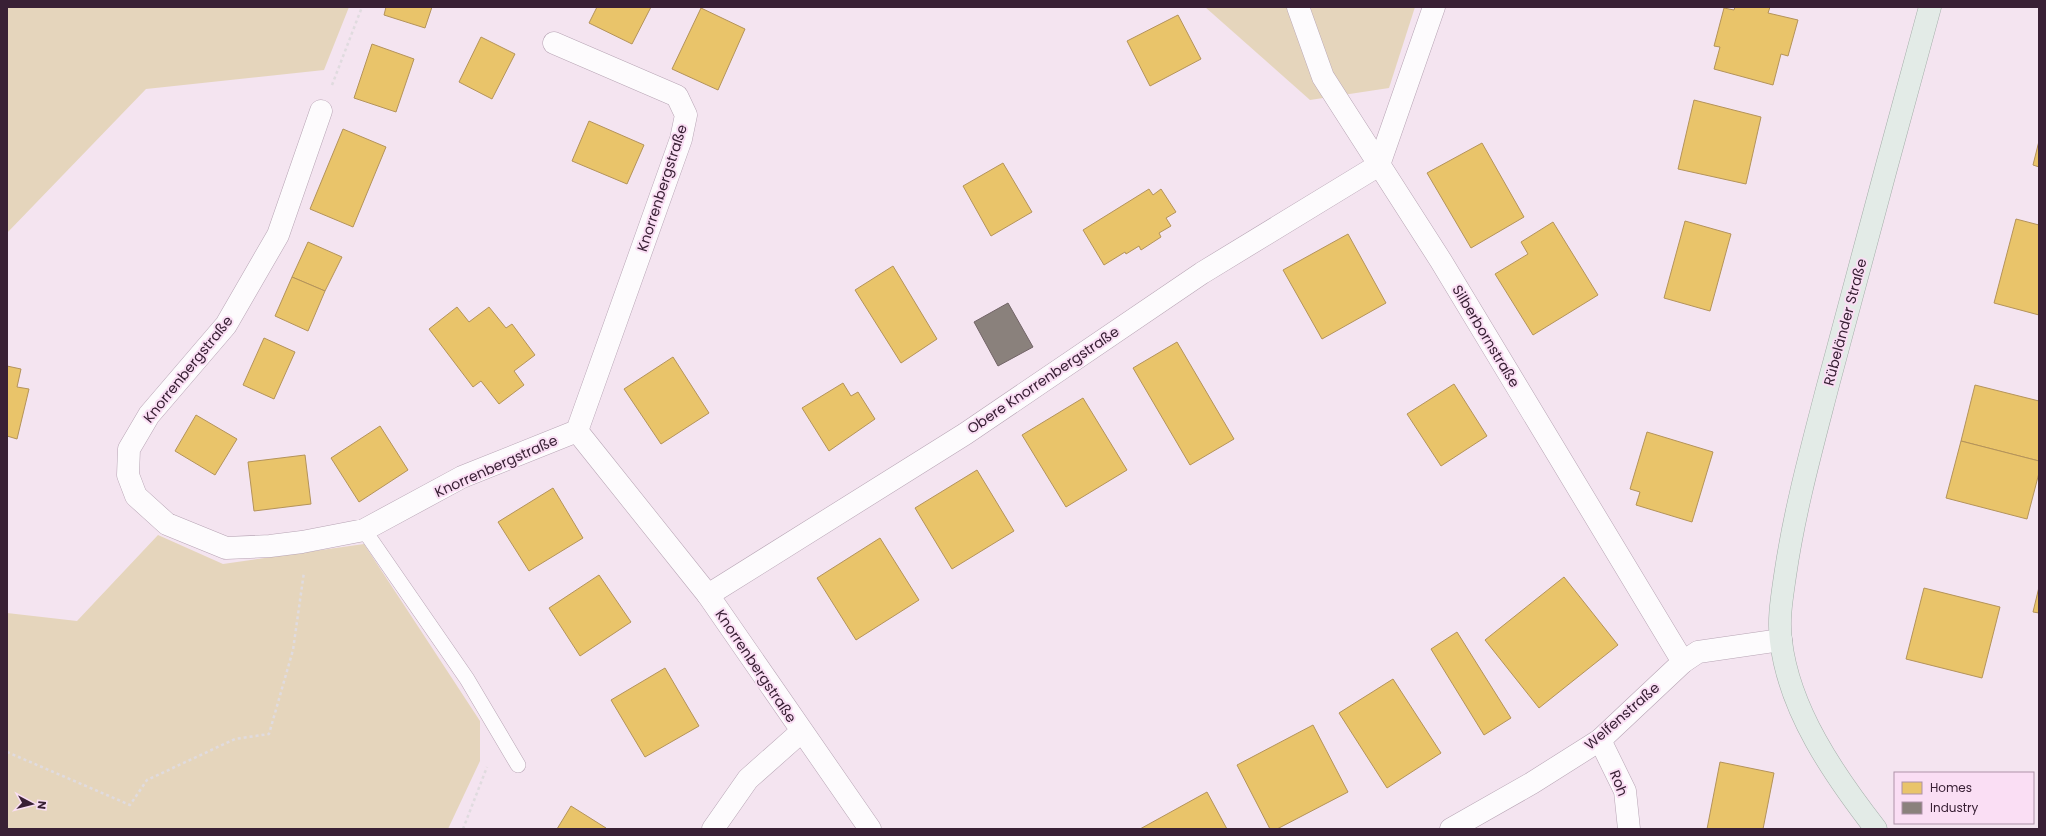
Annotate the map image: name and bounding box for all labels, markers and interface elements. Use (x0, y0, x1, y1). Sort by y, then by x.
street label: Knorrenbergstraße (632, 122, 692, 254)
street label: Rübeländer Straße (1818, 256, 1872, 388)
street label: Silberbornstraße (1447, 281, 1525, 391)
street label: Knorrenbergstraße (139, 311, 238, 427)
street label: Obere Knorrenbergstraße (963, 321, 1123, 438)
street label: Knorrenbergstraße (431, 430, 561, 502)
street label: Knorrenbergstraße (711, 605, 802, 727)
street label: Welfenstraße (1580, 678, 1664, 754)
street label: Roh (1605, 767, 1633, 799)
legend (1894, 772, 2034, 824)
text: Homes (1930, 779, 1972, 796)
north arrow (12, 784, 52, 824)
text: Industry (1930, 799, 1979, 816)
text: N (33, 800, 50, 810)

